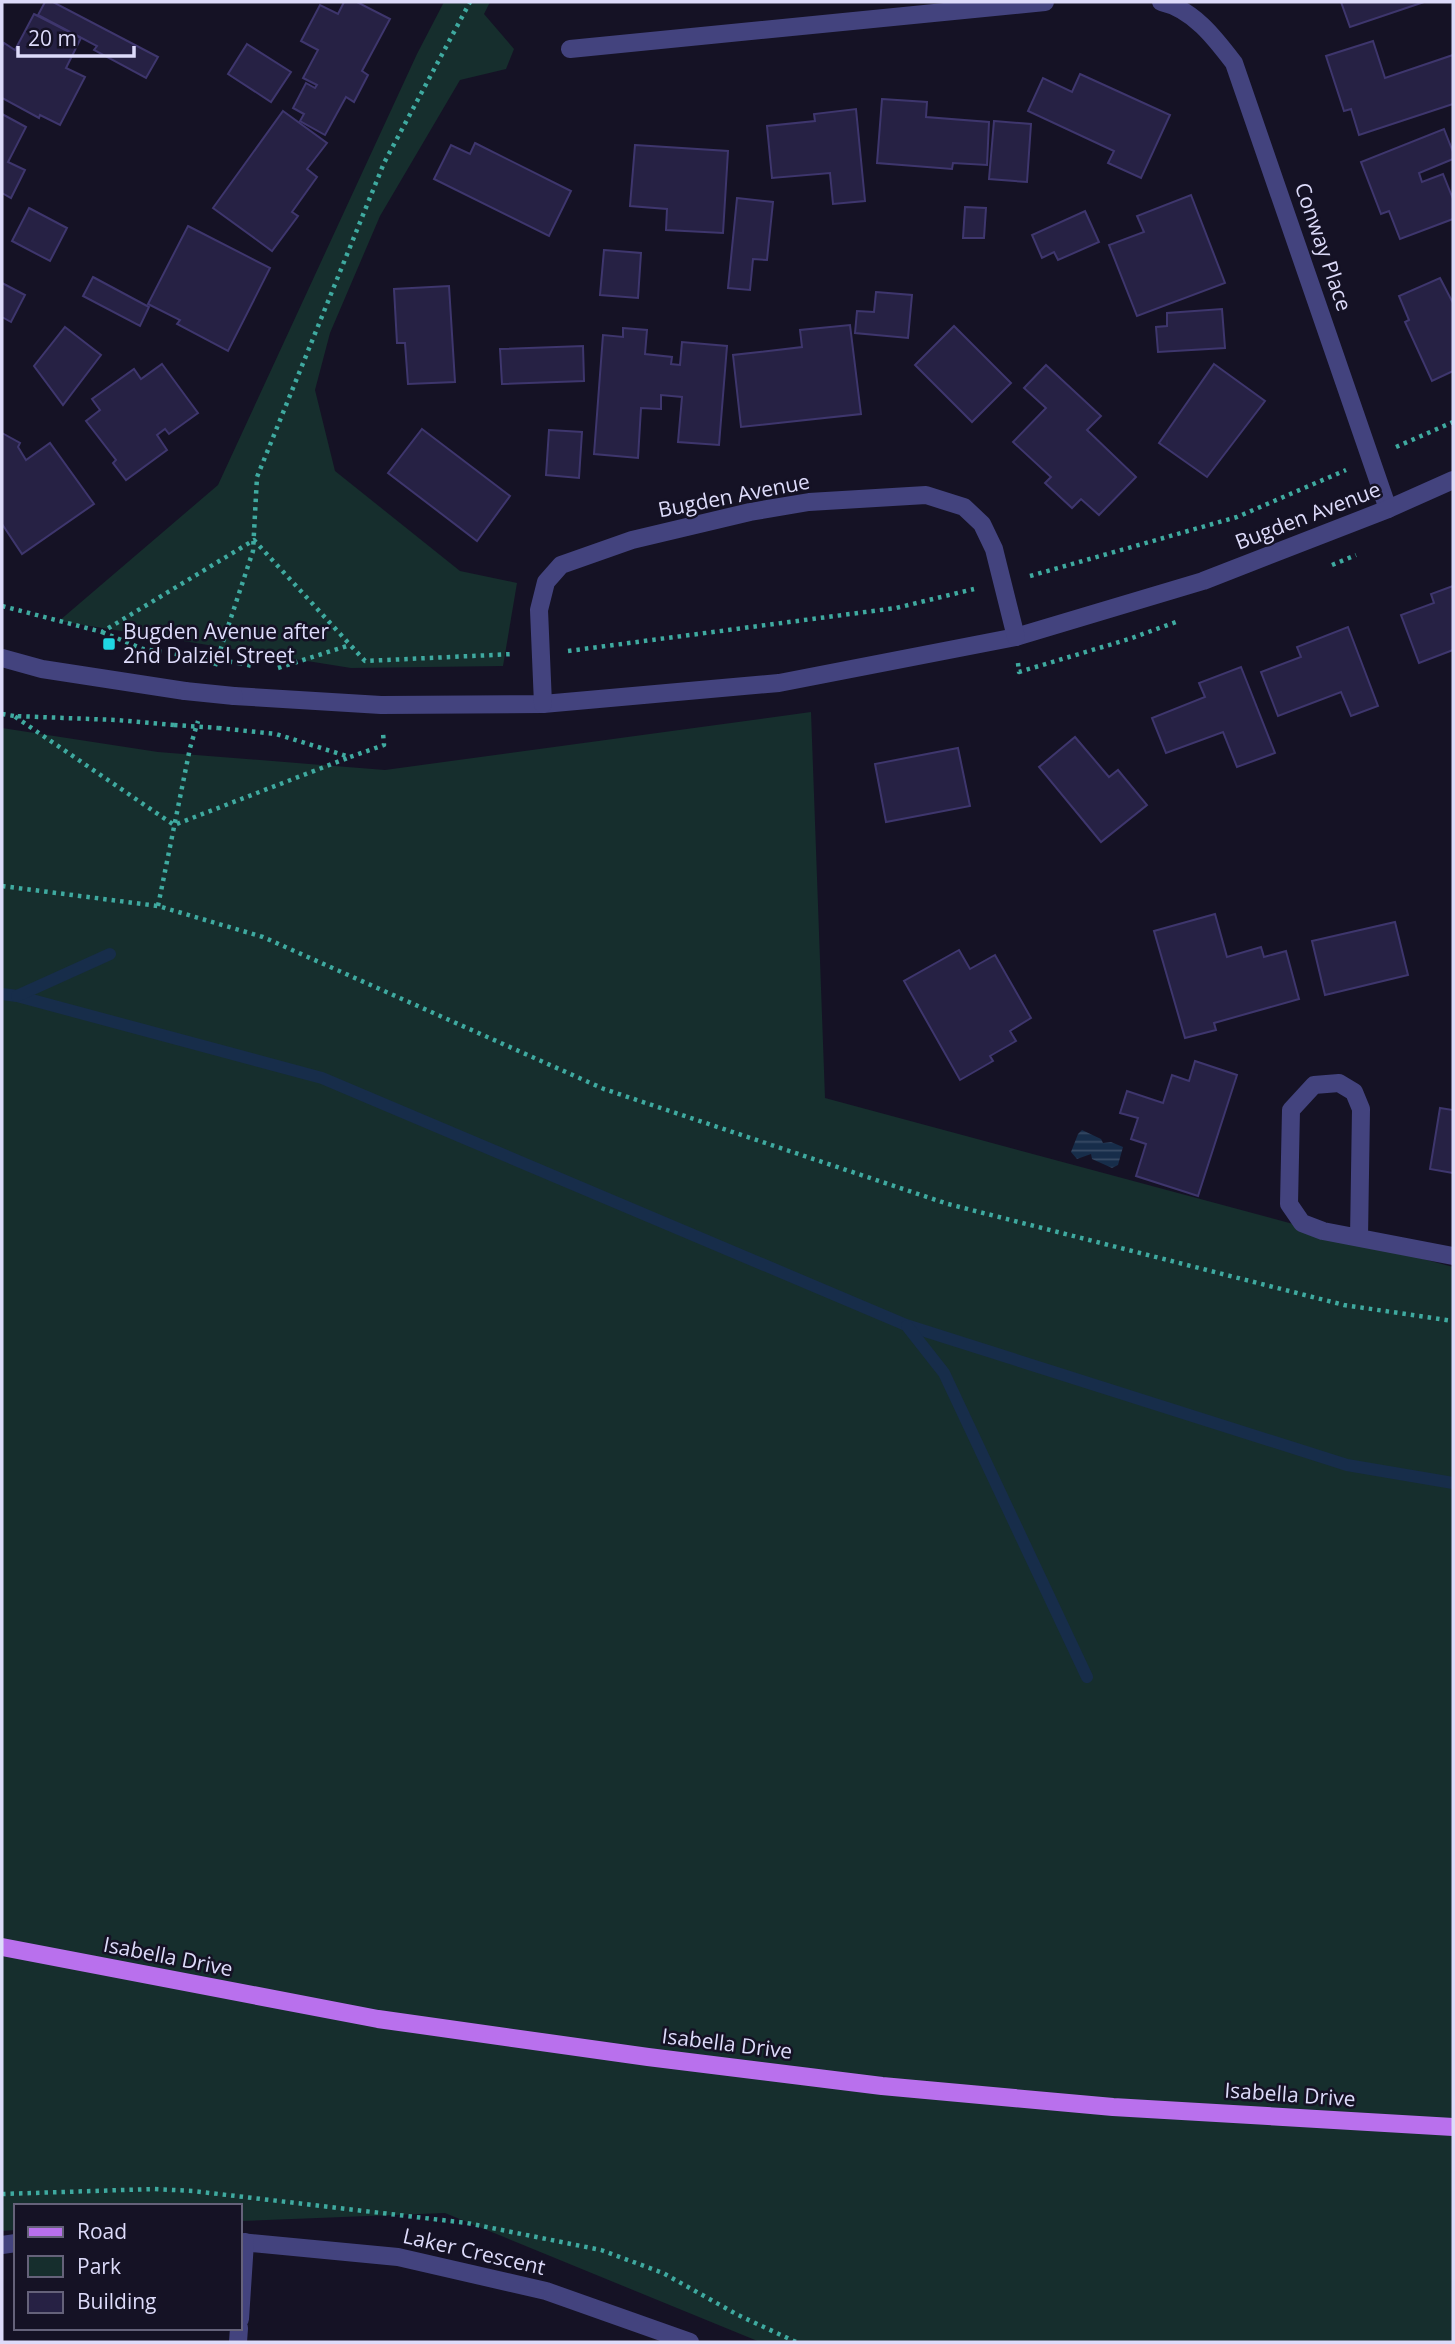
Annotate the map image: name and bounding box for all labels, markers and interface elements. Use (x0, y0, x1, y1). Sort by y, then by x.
scale bar (18, 14, 133, 58)
text: 20 m (28, 24, 77, 52)
street label: Conway Place (1289, 179, 1359, 315)
street label: Bugden Avenue (656, 467, 812, 523)
street label: Bugden Avenue (1231, 474, 1385, 556)
place label: Bugden Avenue after 2nd Dalziel Street (123, 617, 329, 669)
marker: Bugden Avenue after 2nd Dalziel Street (101, 636, 117, 652)
street label: Isabella Drive (101, 1930, 235, 1982)
street label: Isabella Drive (660, 2021, 794, 2065)
street label: Isabella Drive (1224, 2075, 1357, 2113)
legend (14, 2204, 242, 2330)
text: Road (77, 2217, 127, 2245)
street label: Laker Crescent (400, 2221, 548, 2281)
text: Park (77, 2252, 121, 2280)
text: Building (77, 2287, 156, 2315)

